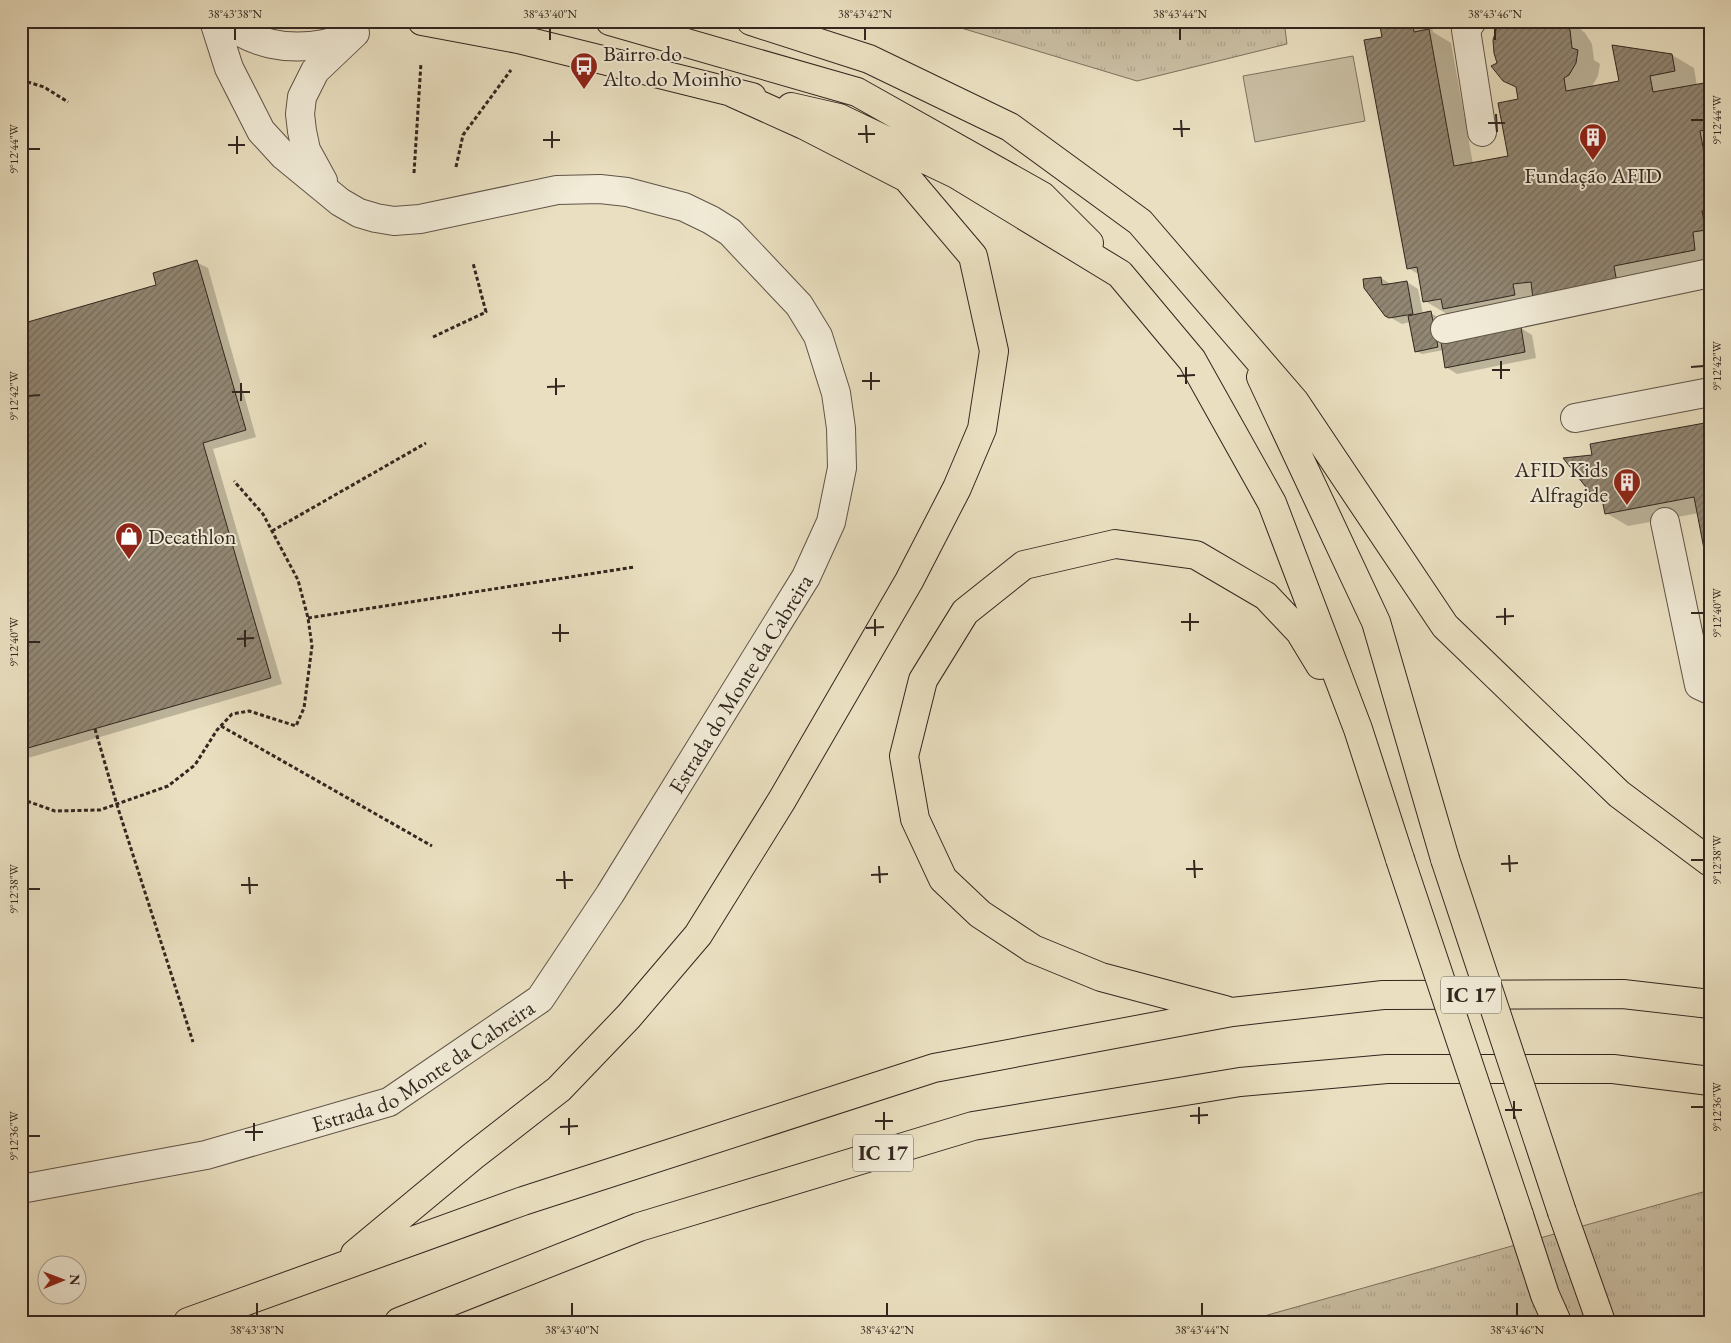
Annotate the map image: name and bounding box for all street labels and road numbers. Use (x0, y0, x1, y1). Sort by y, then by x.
street label: Estrada do Monte da Cabreira (662, 569, 819, 799)
road number: IC 17 (1441, 976, 1501, 1014)
street label: Estrada do Monte da Cabreira (308, 993, 540, 1139)
road number: IC 17 (853, 1134, 913, 1172)

